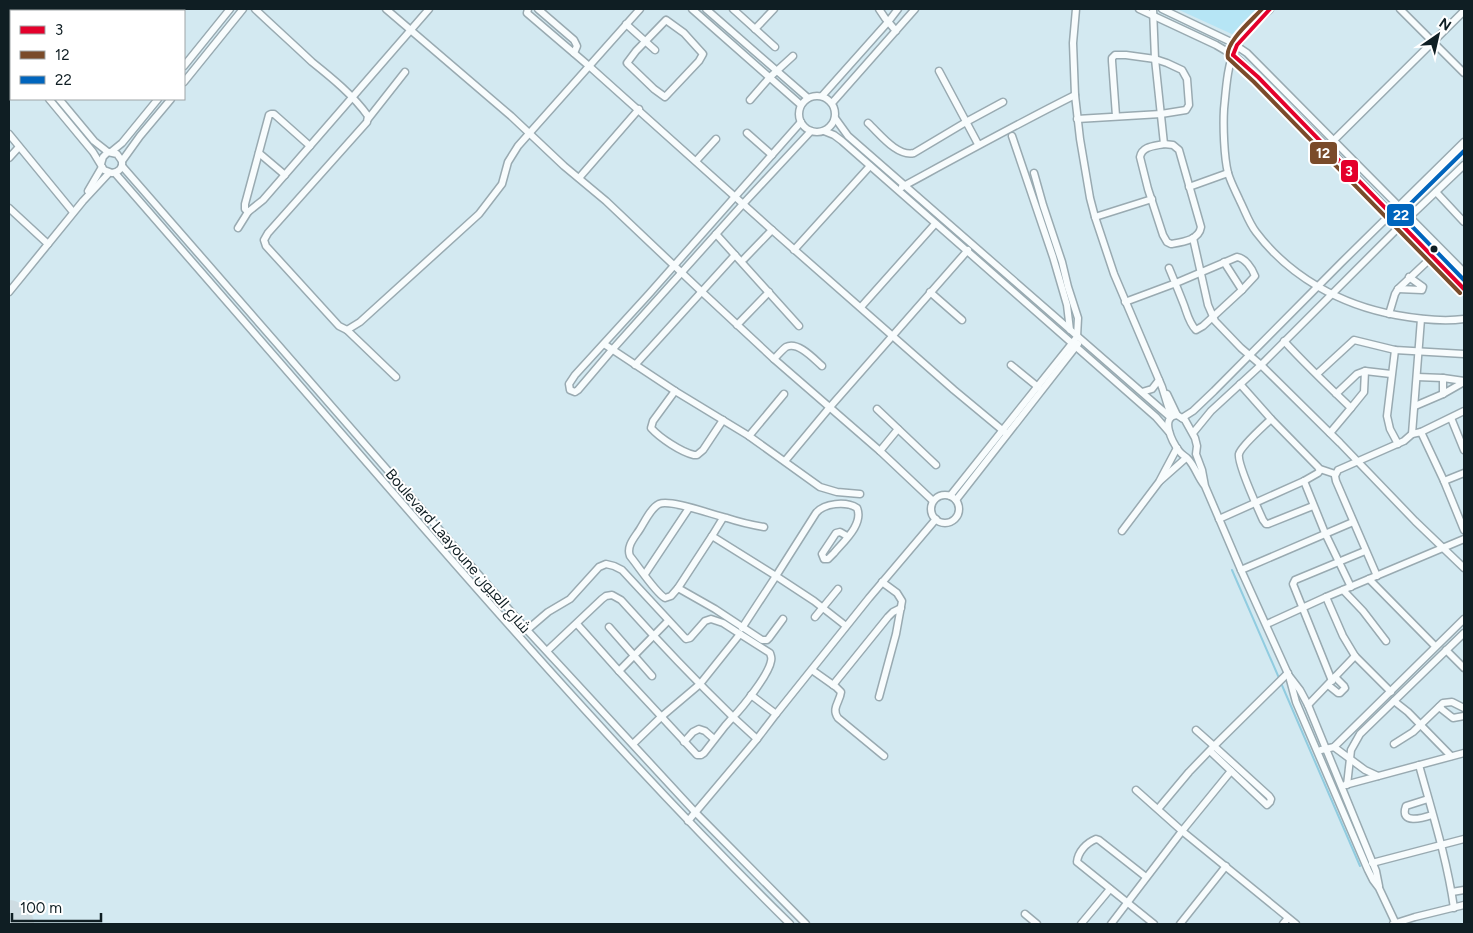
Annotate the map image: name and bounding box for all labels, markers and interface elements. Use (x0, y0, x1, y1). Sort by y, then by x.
legend (10, 10, 185, 100)
north arrow (1413, 10, 1463, 60)
text: N (1436, 15, 1454, 35)
text: 3 (55, 21, 63, 39)
text: 12 (55, 46, 70, 64)
text: 22 (55, 71, 72, 89)
line badge: 12 (1309, 141, 1338, 165)
text: 12 (1316, 145, 1330, 162)
line badge: 3 (1340, 159, 1359, 183)
text: 3 (1345, 163, 1353, 180)
line badge: 22 (1386, 203, 1415, 227)
text: 22 (1393, 207, 1409, 224)
unlabelled marker (1429, 244, 1439, 254)
street label: Boulevard Laayoune شارع العيون (380, 465, 534, 638)
scale bar (12, 890, 101, 922)
text: 100 m (20, 899, 62, 917)

